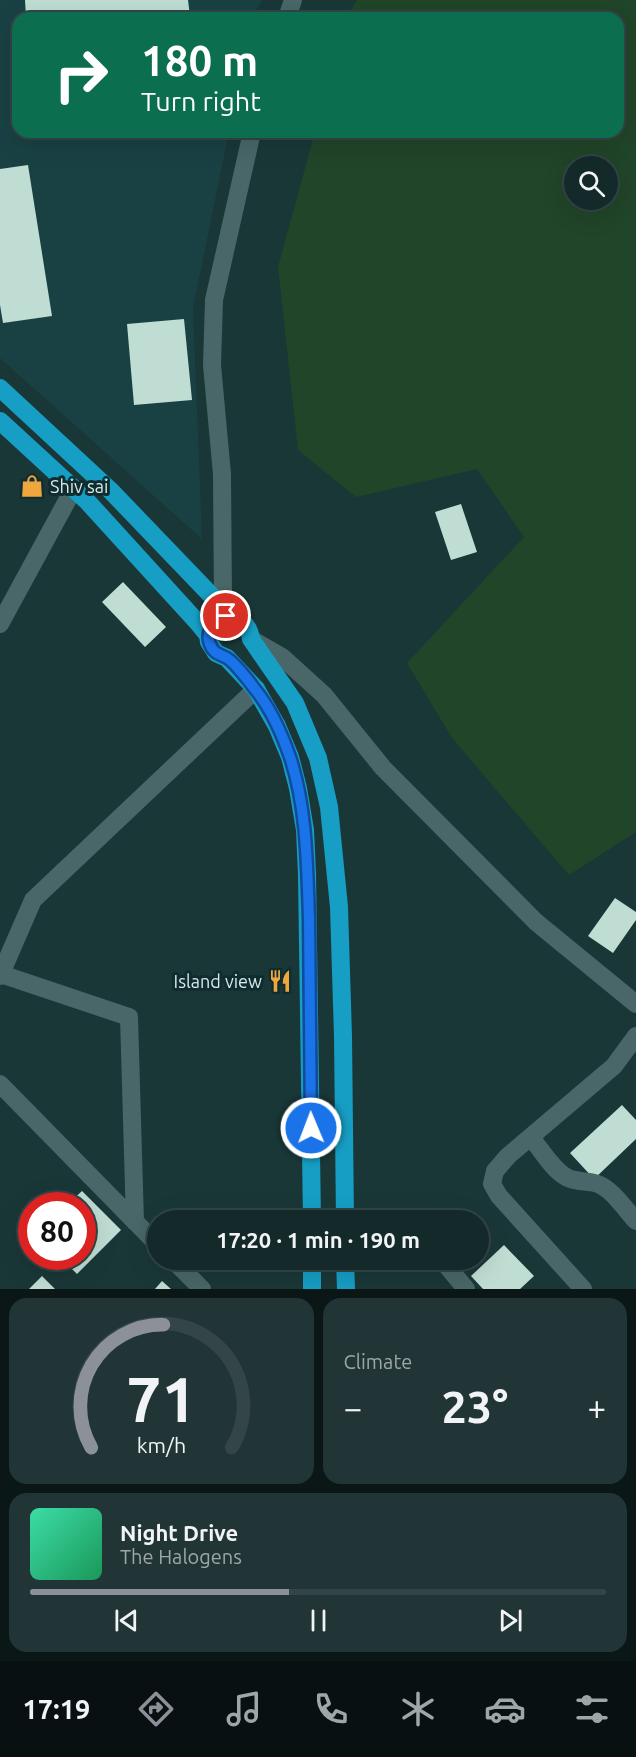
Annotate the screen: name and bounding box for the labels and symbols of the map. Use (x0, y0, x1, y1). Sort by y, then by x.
shop icon: Shiv sai (19, 473, 45, 499)
place label: Shiv sai (50, 476, 108, 496)
pin (200, 590, 251, 641)
restaurant icon: Island view (267, 968, 293, 994)
place label: Island view (174, 971, 262, 991)
position arrow (279, 1096, 343, 1160)
speed limit sign: 80 (18, 1192, 96, 1270)

